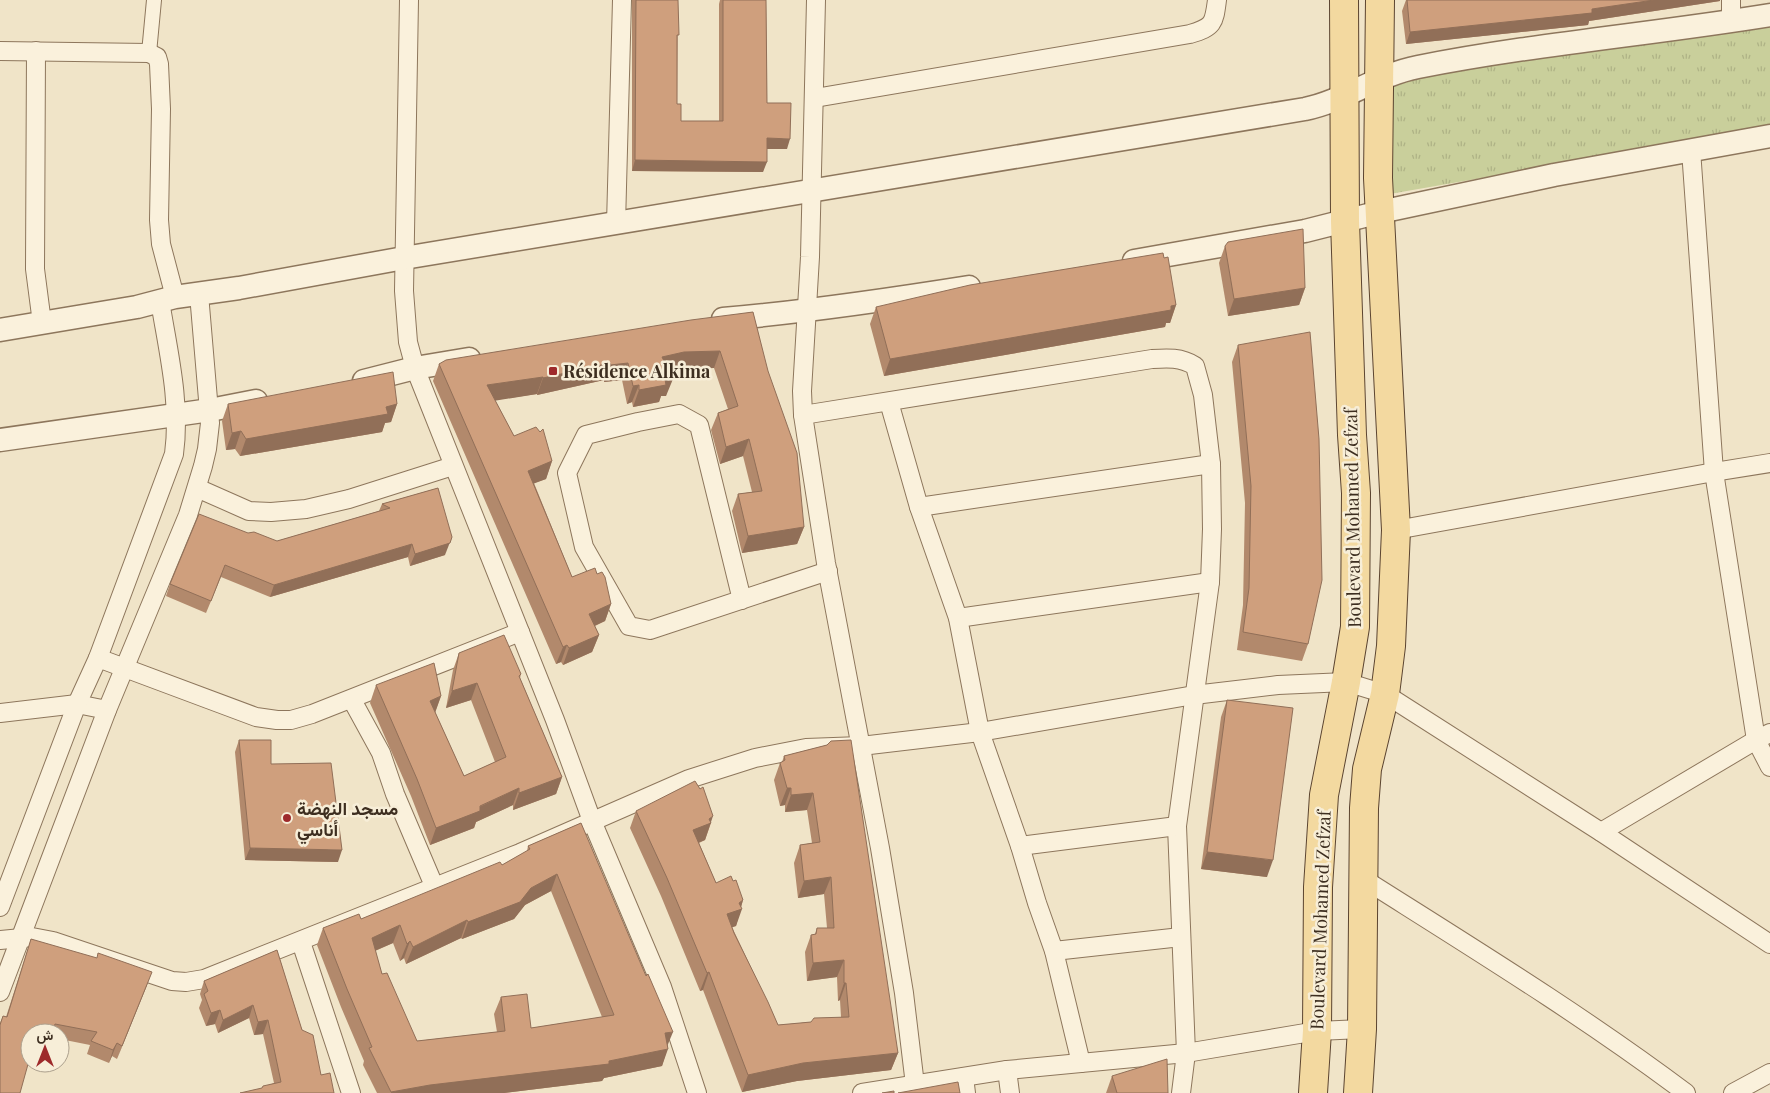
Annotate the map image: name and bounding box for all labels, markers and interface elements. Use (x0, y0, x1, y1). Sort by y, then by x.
place label: Résidence Alkima (563, 359, 711, 383)
marker: Résidence Alkima (547, 365, 559, 377)
street label: Boulevard Mohamed Zefzaf (1338, 406, 1366, 628)
place label: مسجد النهضة أناسي (297, 796, 399, 845)
street label: Boulevard Mohamed Zefzaf (1304, 808, 1336, 1030)
marker: مسجد النهضة أناسي (281, 812, 293, 824)
north arrow (20, 1023, 70, 1073)
text: ش (37, 1025, 54, 1044)

